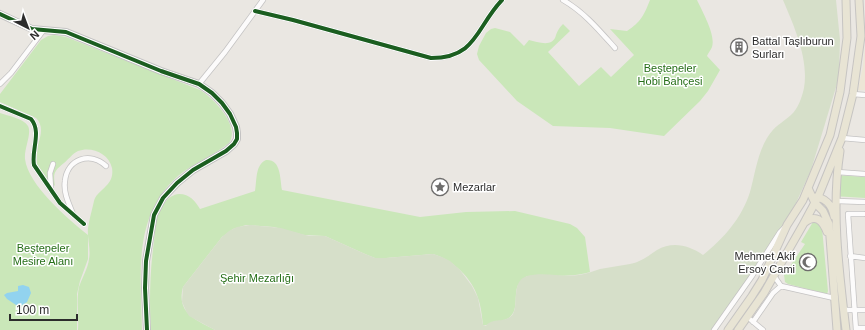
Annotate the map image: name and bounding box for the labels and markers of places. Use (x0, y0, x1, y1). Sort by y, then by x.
place label: Battal Taşlıburun Surları (752, 35, 834, 60)
building icon: Battal Taşlıburun Surları (729, 37, 749, 57)
place icon: Mezarlar (430, 177, 450, 197)
place label: Mezarlar (453, 181, 496, 193)
place label: Mehmet Akif Ersoy Cami (734, 250, 796, 275)
mosque icon: Mehmet Akif Ersoy Cami (798, 252, 818, 272)

